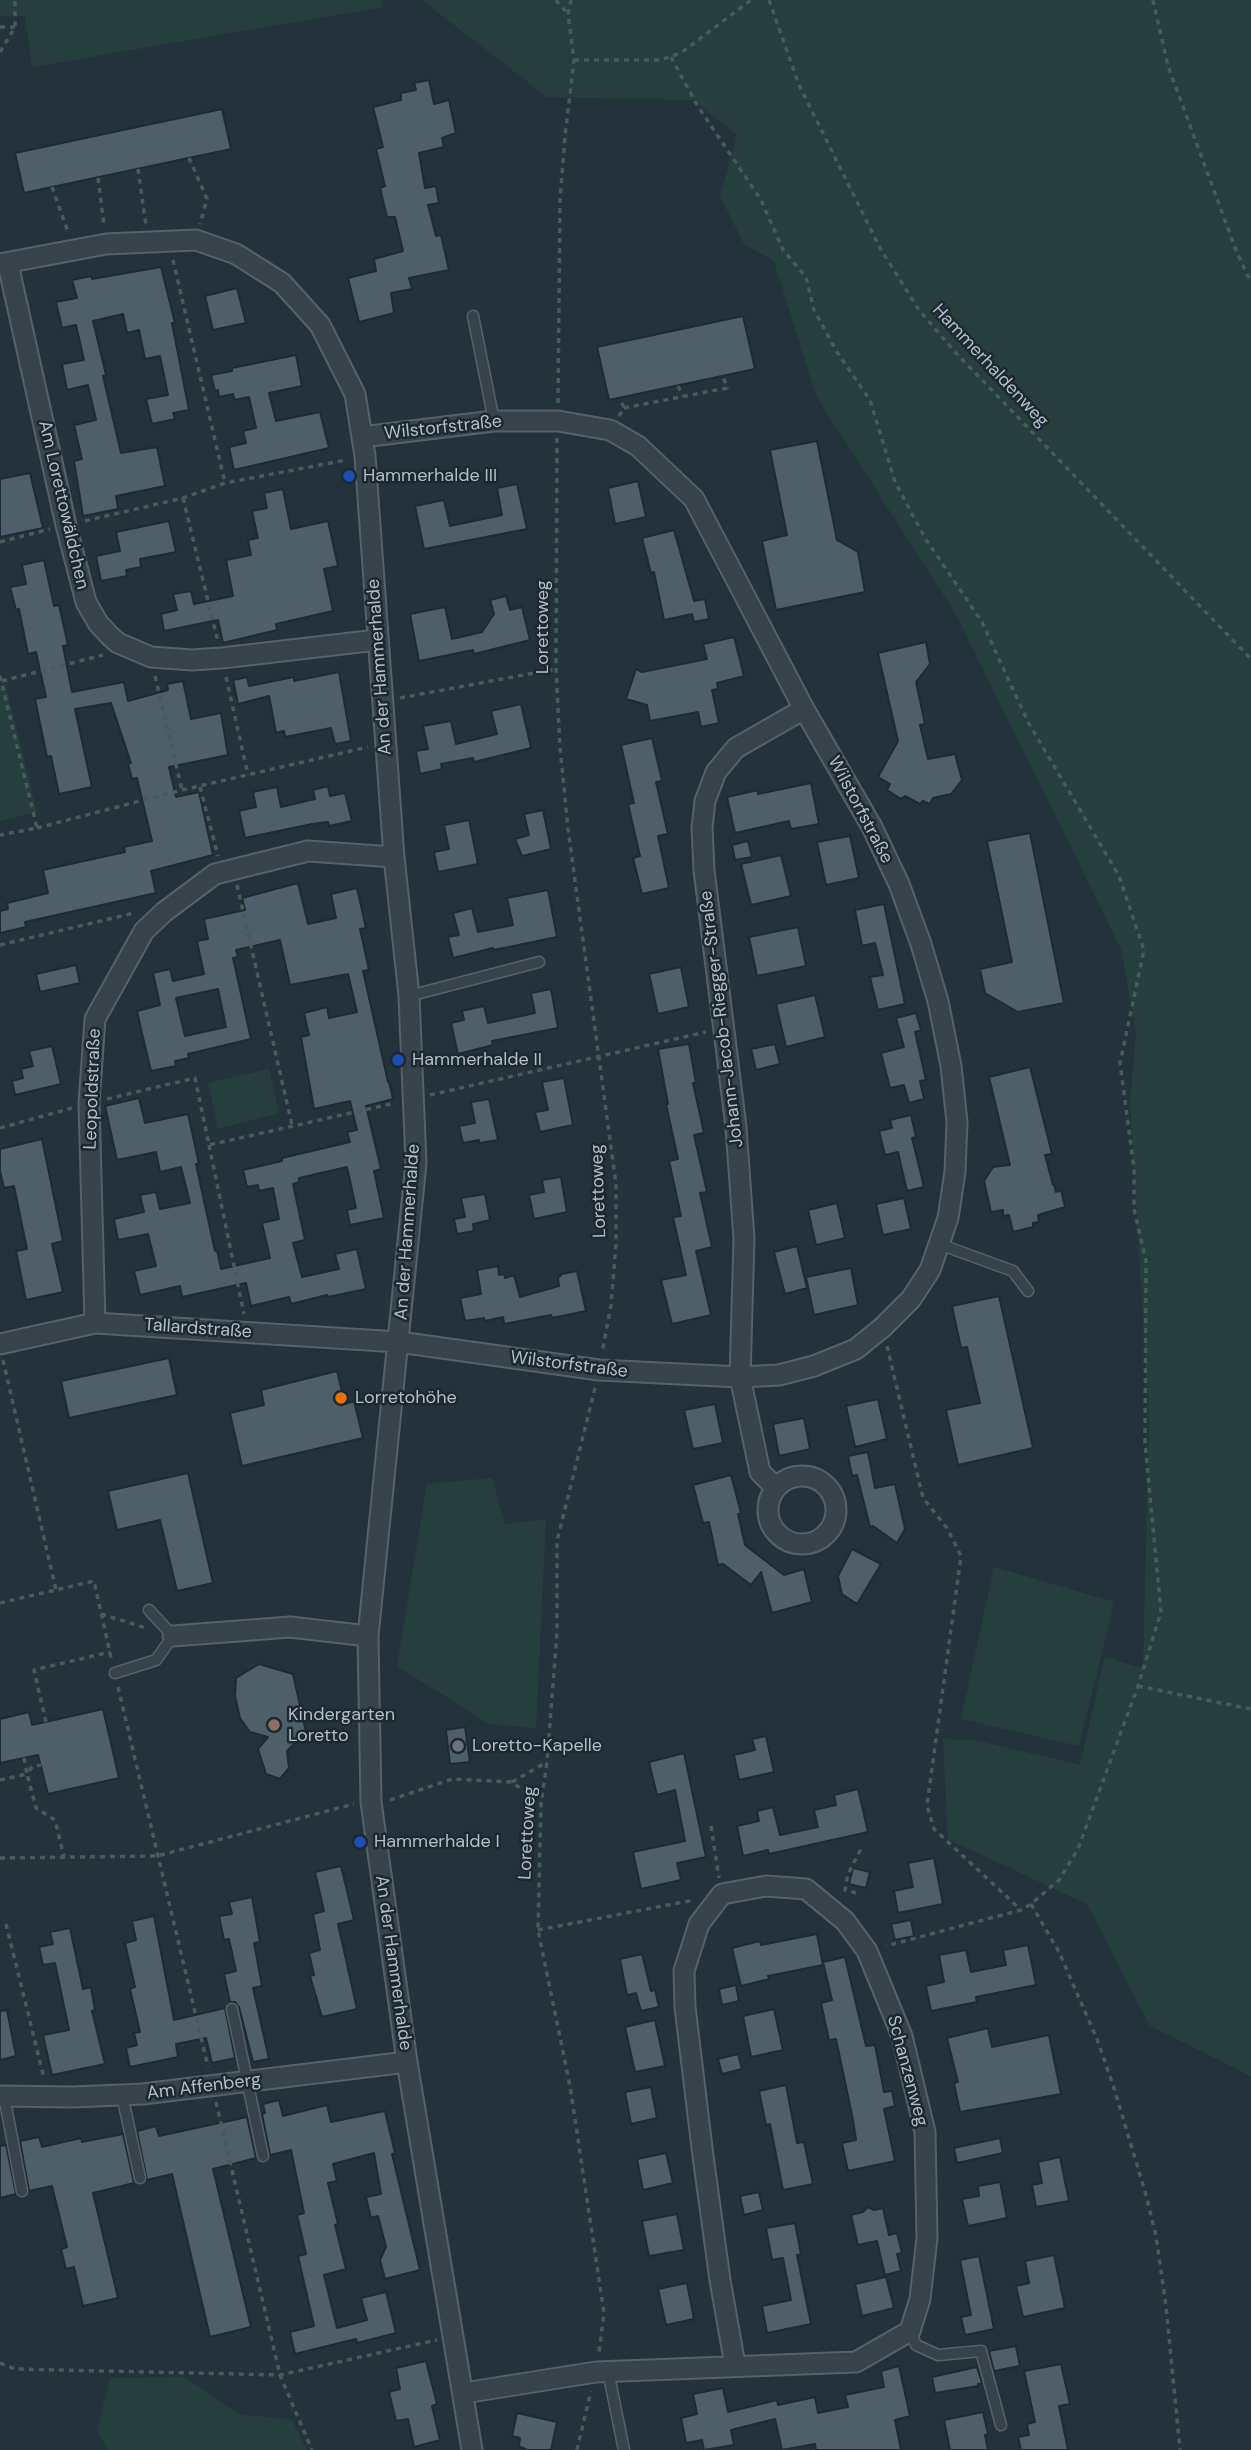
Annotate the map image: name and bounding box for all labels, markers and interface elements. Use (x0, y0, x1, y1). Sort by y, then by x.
street label: Hammerhaldenweg (927, 300, 1053, 432)
street label: Wilstorfstraße (383, 411, 503, 445)
street label: Am Lorettowäldchen (33, 418, 93, 592)
place label: Hammerhalde III (363, 465, 497, 487)
marker: Hammerhalde III (341, 468, 357, 484)
street label: An der Hammerhalde (363, 578, 397, 756)
street label: Lorettoweg (532, 580, 554, 674)
street label: Wilstorfstraße (823, 753, 897, 867)
street label: Johann-Jacob-Riegger-Straße (696, 889, 748, 1149)
street label: Leopoldstraße (80, 1028, 106, 1150)
place label: Hammerhalde II (412, 1049, 542, 1071)
marker: Hammerhalde II (390, 1052, 406, 1068)
street label: An der Hammerhalde (391, 1143, 425, 1321)
street label: Lorettoweg (587, 1144, 611, 1238)
street label: Tallardstraße (143, 1314, 253, 1344)
street label: Wilstorfstraße (509, 1347, 629, 1383)
place label: Lorretohöhe (355, 1387, 457, 1409)
marker: Lorretohöhe (333, 1390, 349, 1406)
place label: Kindergarten Loretto (288, 1704, 395, 1746)
marker: Kindergarten Loretto (266, 1717, 282, 1733)
place label: Loretto-Kapelle (472, 1735, 602, 1757)
marker: Loretto-Kapelle (450, 1738, 466, 1754)
street label: Lorettoweg (515, 1786, 541, 1880)
place label: Hammerhalde I (374, 1831, 500, 1853)
marker: Hammerhalde I (352, 1834, 368, 1850)
street label: An der Hammerhalde (370, 1874, 416, 2052)
street label: Schanzenweg (882, 2013, 932, 2129)
street label: Am Affenberg (146, 2069, 262, 2105)

